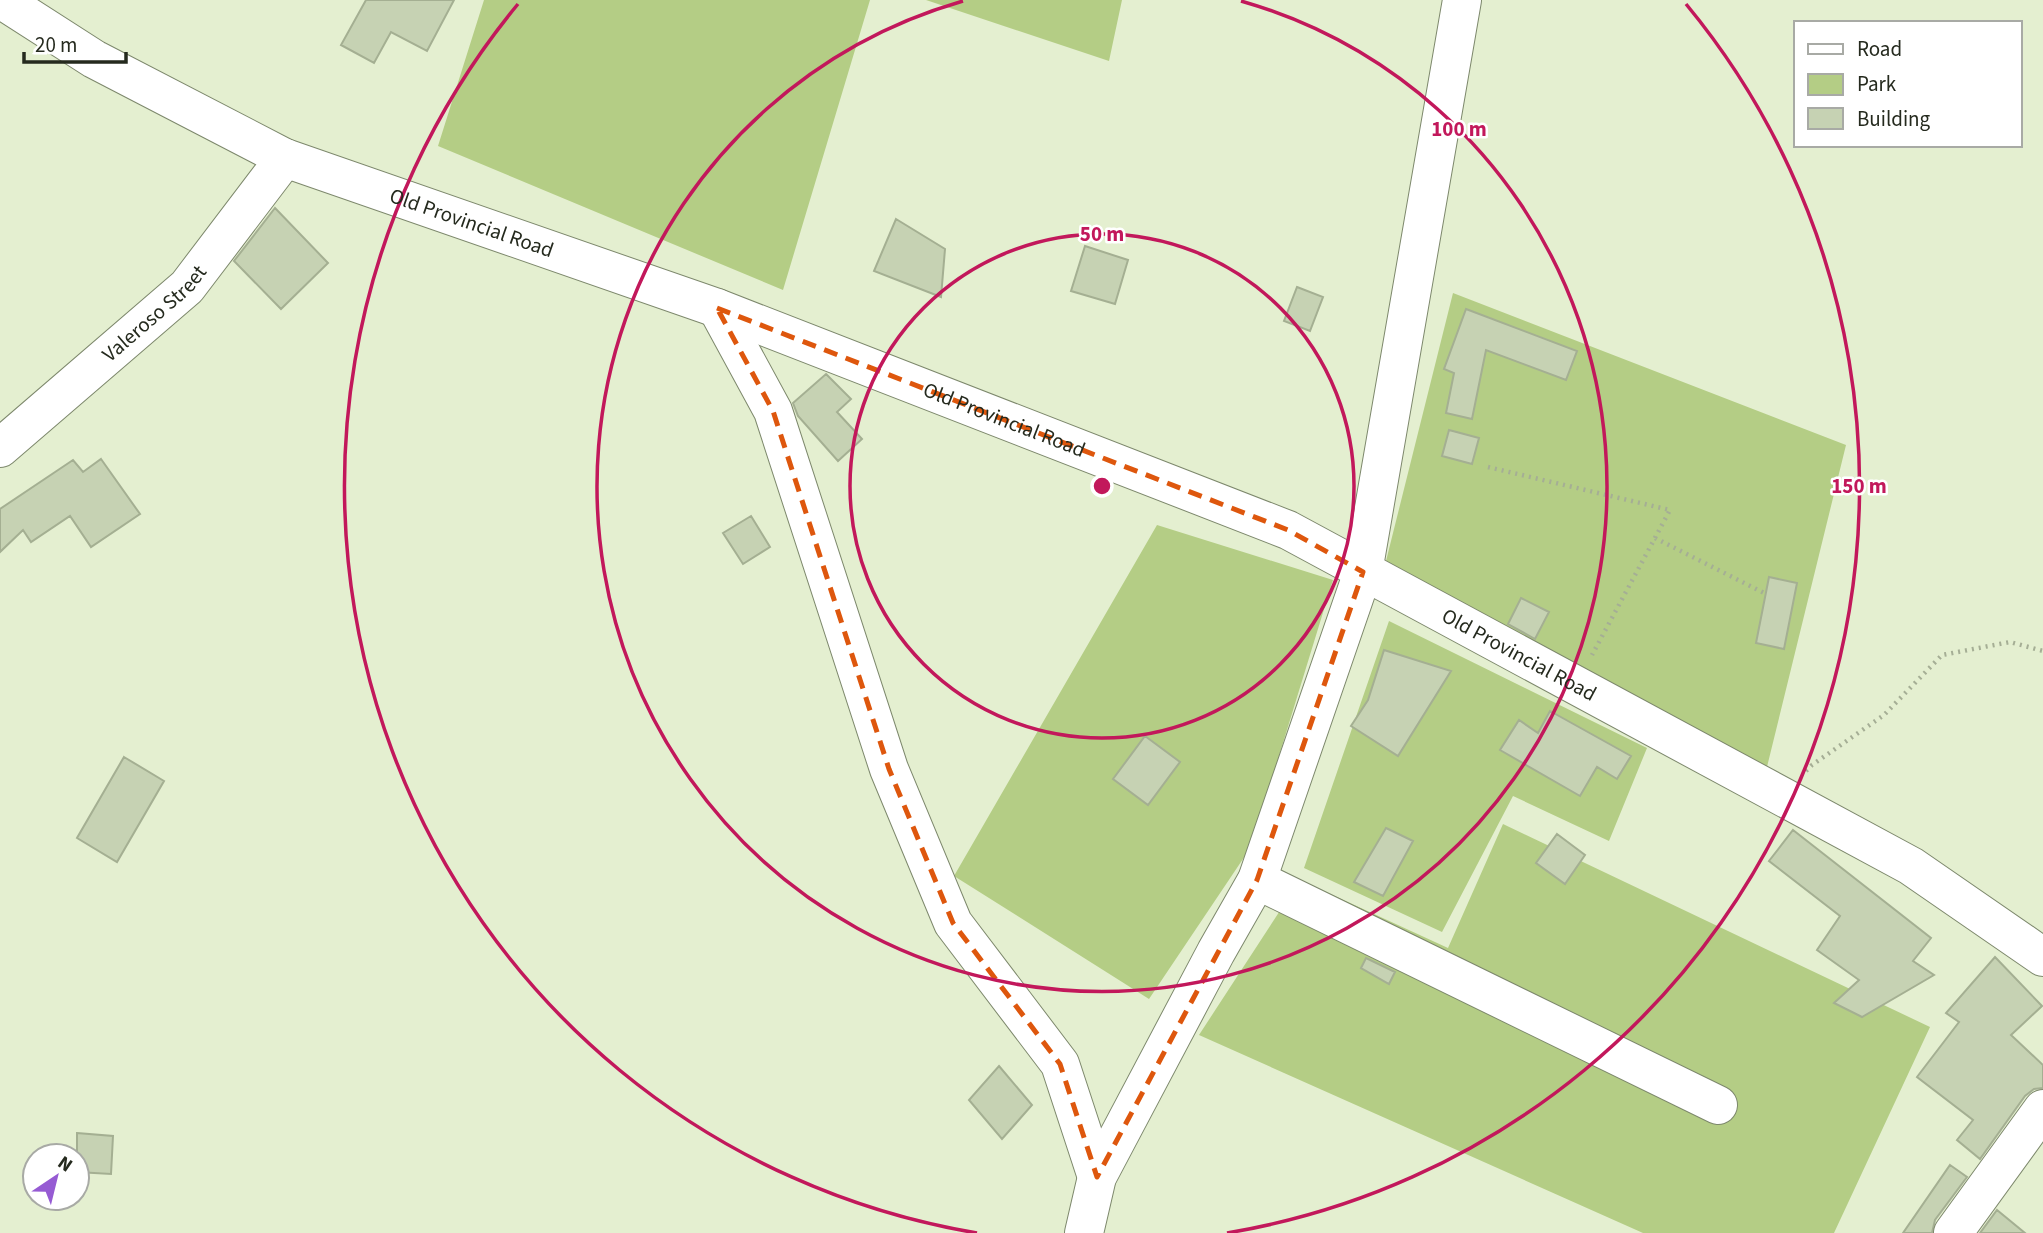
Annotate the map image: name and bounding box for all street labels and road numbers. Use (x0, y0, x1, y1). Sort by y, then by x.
street label: Old Provincial Road (386, 180, 558, 265)
street label: Valeroso Street (95, 259, 214, 369)
street label: Old Provincial Road (919, 375, 1090, 465)
street label: Old Provincial Road (1436, 601, 1602, 709)

